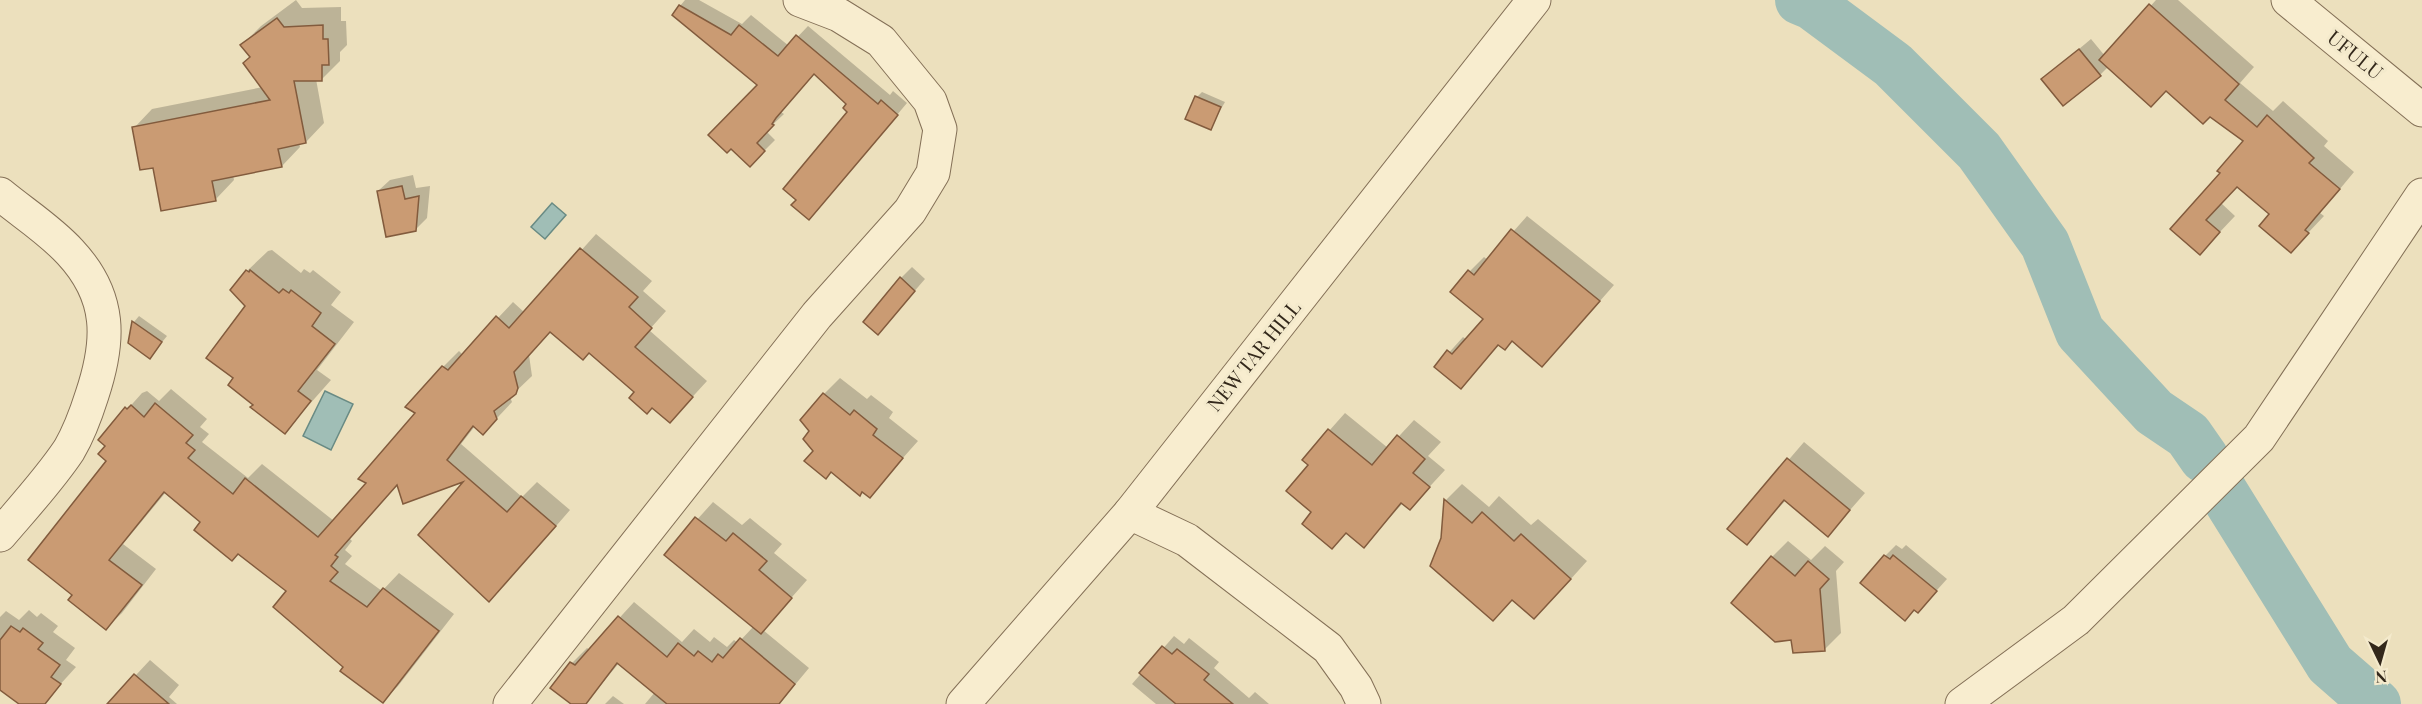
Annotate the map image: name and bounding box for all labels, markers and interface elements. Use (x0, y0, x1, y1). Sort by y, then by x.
street label: UFULU (2323, 23, 2390, 85)
street label: NEW TAR HILL (1200, 294, 1306, 416)
north arrow (2350, 632, 2410, 692)
text: N (2374, 666, 2388, 688)

